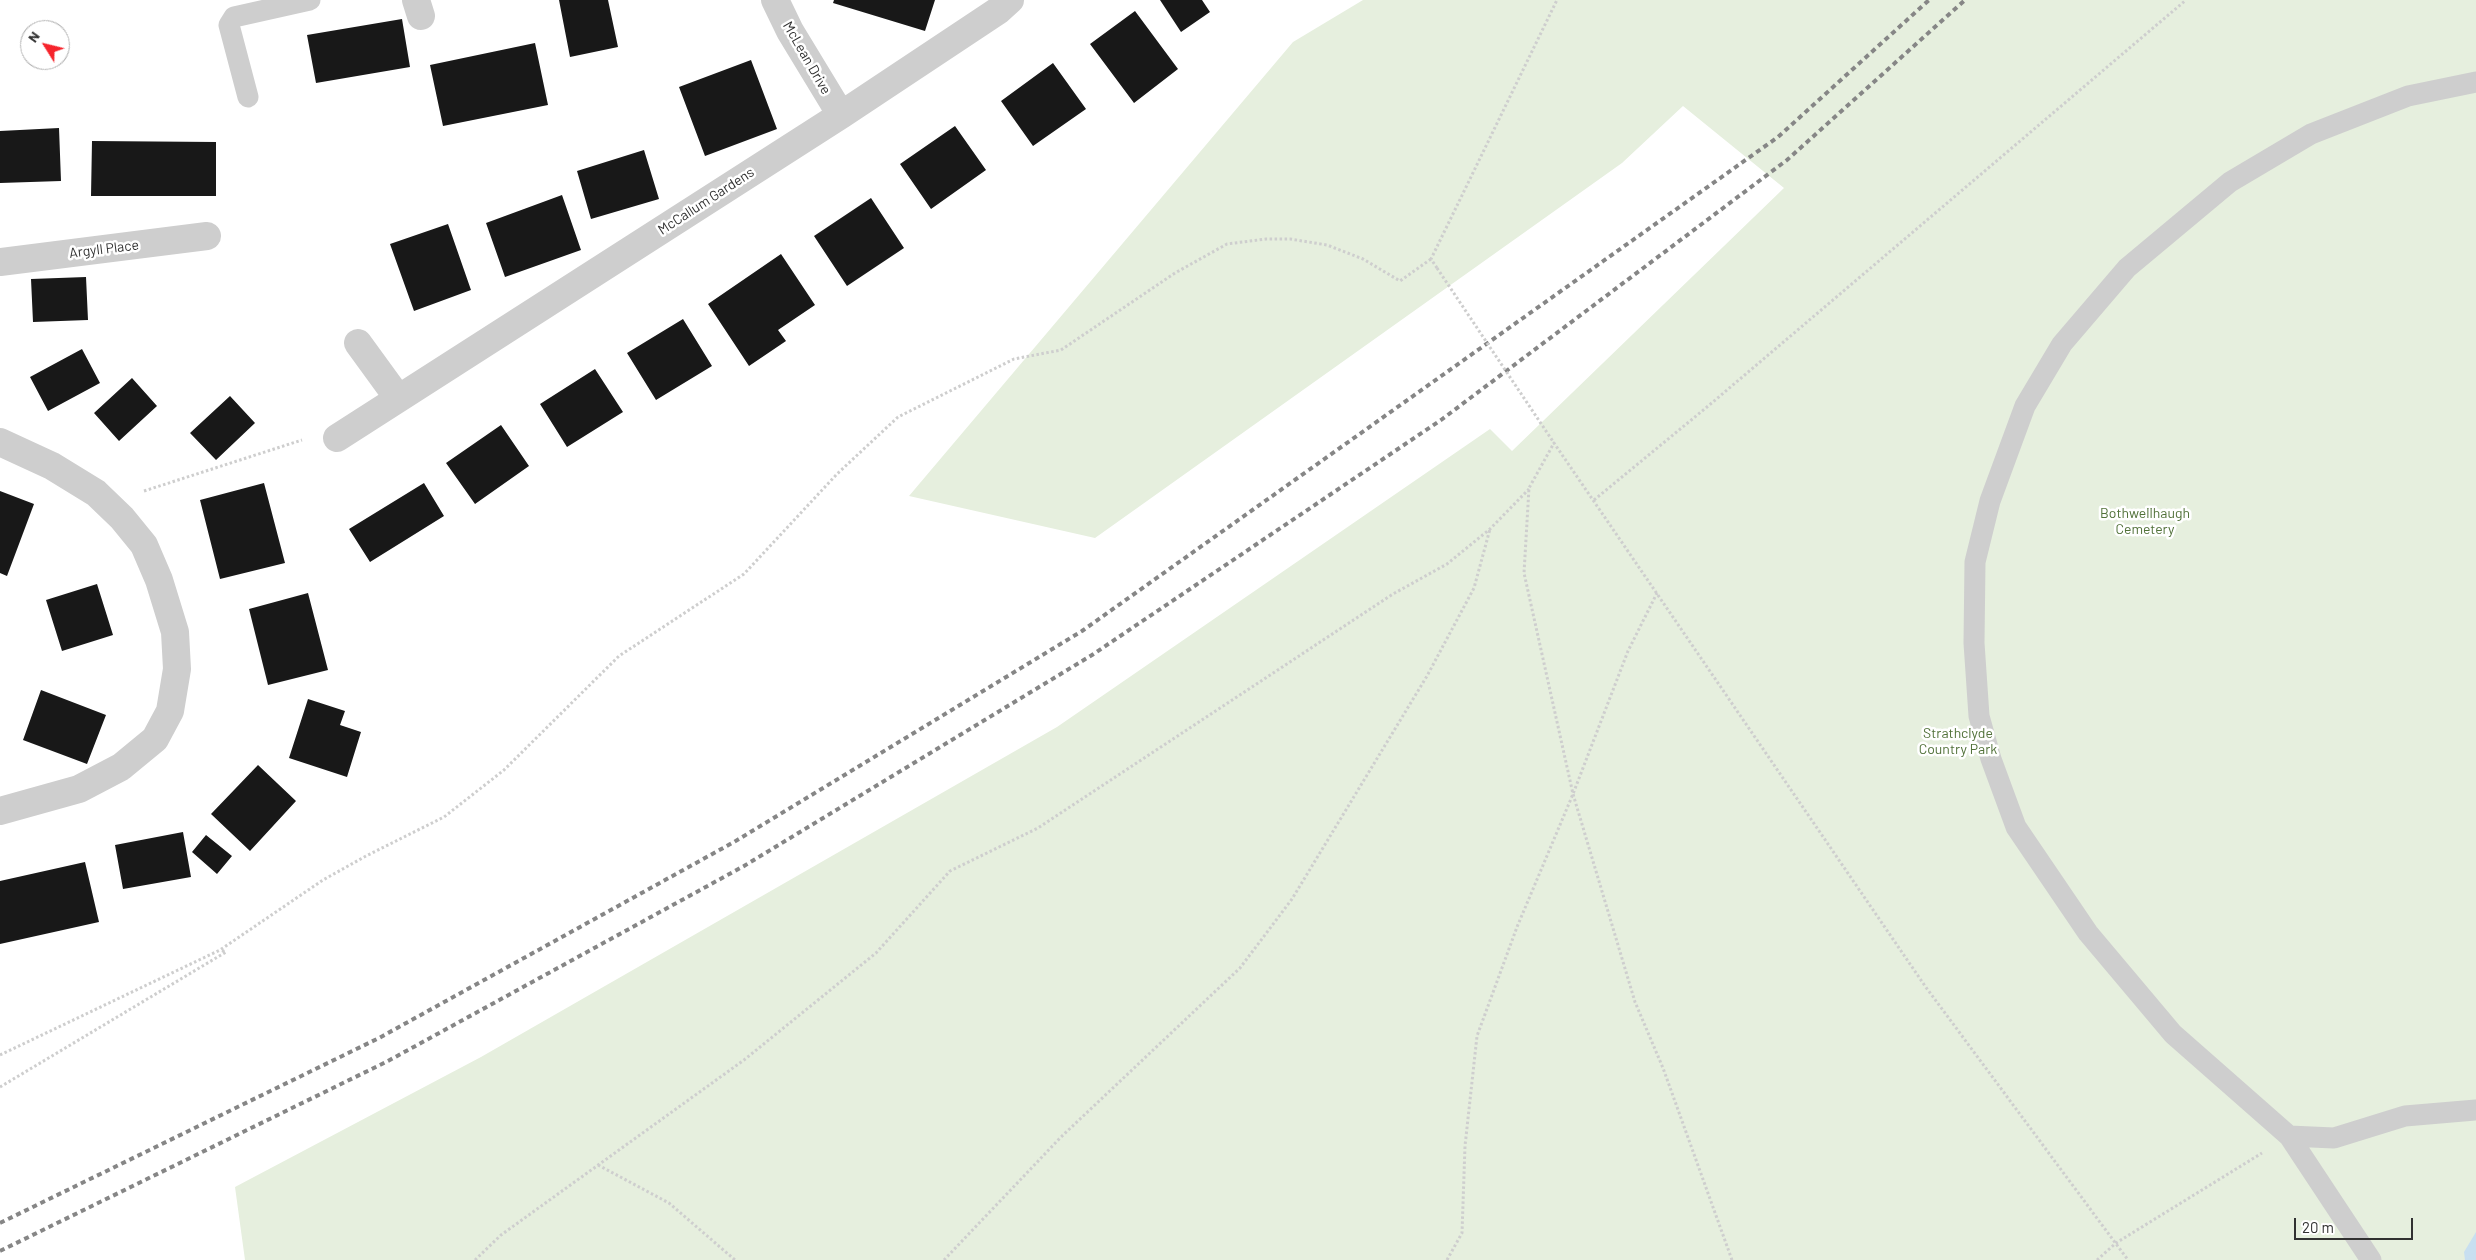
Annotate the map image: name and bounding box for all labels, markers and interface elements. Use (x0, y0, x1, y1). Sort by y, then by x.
street label: McLean Drive (779, 19, 835, 97)
north arrow (20, 20, 70, 70)
text: N (24, 28, 43, 45)
street label: McCallum Gardens (655, 164, 757, 238)
street label: Argyll Place (68, 236, 140, 262)
park label: Bothwellhaugh Cemetery (2100, 505, 2190, 538)
park label: Strathclyde Country Park (1919, 725, 1997, 758)
scale bar (2296, 1208, 2415, 1240)
text: 20 m (2302, 1218, 2334, 1236)

